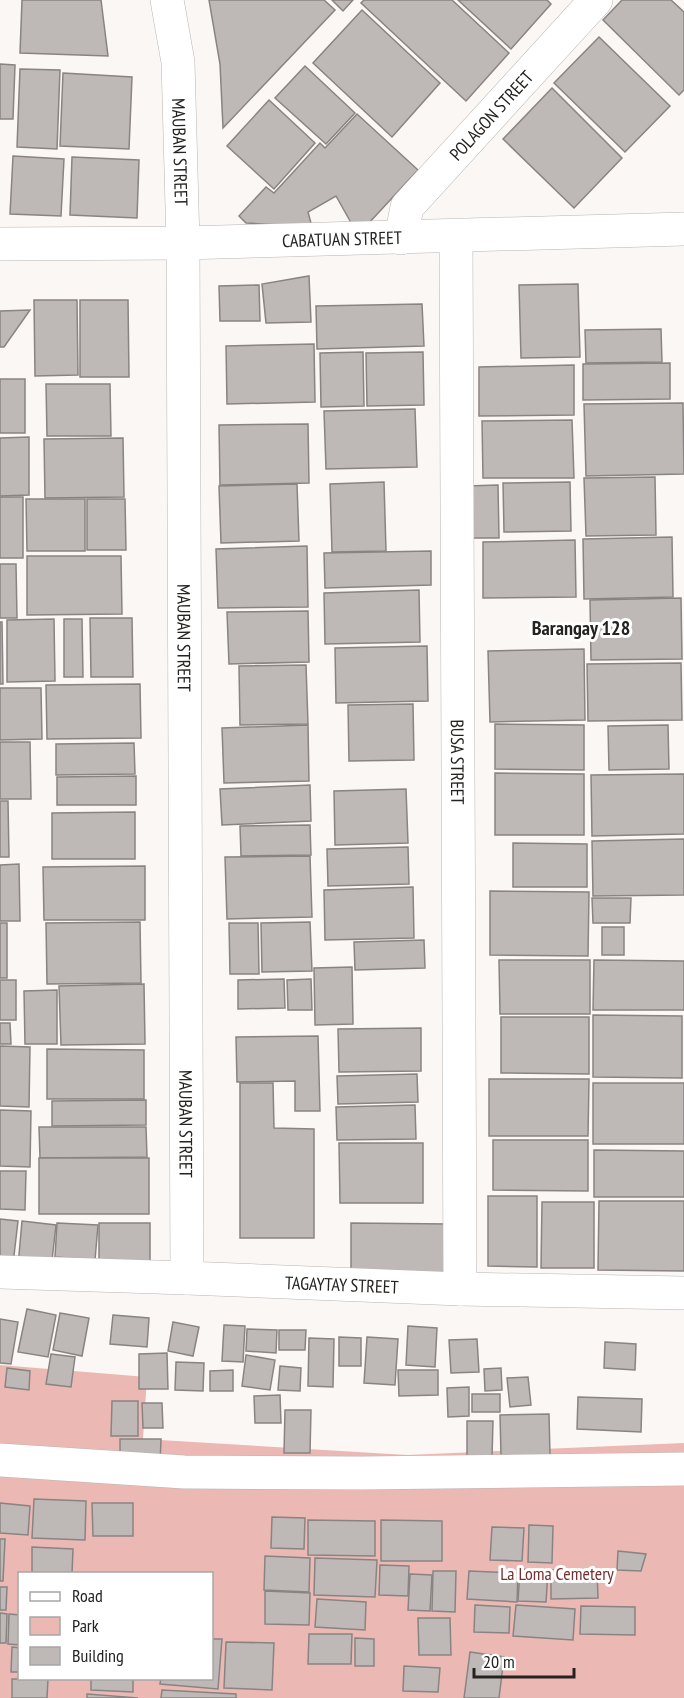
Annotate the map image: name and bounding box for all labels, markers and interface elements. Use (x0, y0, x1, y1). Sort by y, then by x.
street label: POLAGON STREET (444, 65, 538, 165)
street label: MAUBAN STREET (168, 98, 193, 206)
street label: CABATUAN STREET (282, 225, 402, 252)
street label: MAUBAN STREET (173, 584, 196, 692)
district label: Barangay 128 (532, 615, 630, 641)
street label: BUSA STREET (446, 719, 470, 805)
street label: MAUBAN STREET (175, 1070, 198, 1178)
street label: TAGAYTAY STREET (285, 1270, 399, 1298)
park label: La Loma Cemetery (500, 1562, 614, 1585)
legend (18, 1572, 213, 1680)
text: Road (72, 1584, 103, 1607)
text: Park (72, 1614, 99, 1637)
scale bar (474, 1641, 574, 1679)
text: Building (72, 1644, 124, 1667)
text: 20 m (483, 1650, 515, 1673)

